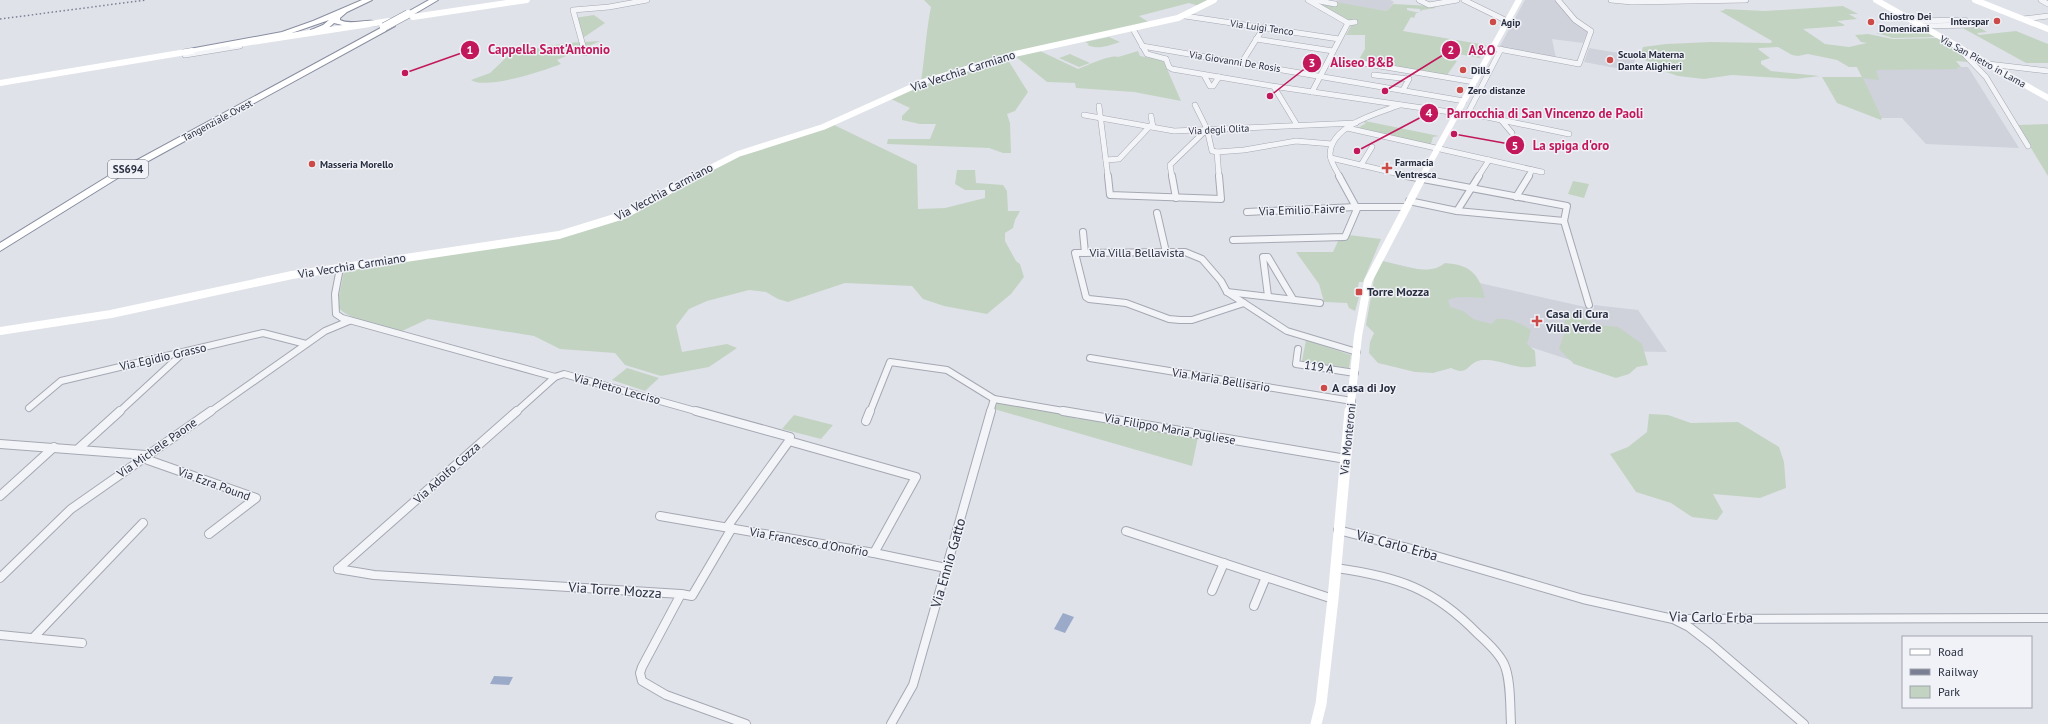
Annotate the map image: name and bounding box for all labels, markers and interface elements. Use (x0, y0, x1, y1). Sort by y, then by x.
place label: Chiostro Dei Domenicani (1879, 10, 1932, 35)
place label: Interspar (1951, 15, 1989, 28)
street label: Via Luigi Tenco (1228, 16, 1294, 38)
place label: Agip (1501, 16, 1521, 29)
marker: Interspar (1992, 16, 2002, 26)
marker: Agip (1488, 17, 1498, 27)
marker: Chiostro Dei Domenicani (1866, 17, 1876, 27)
street label: Via San Pietro in Lama (1937, 32, 2028, 91)
callout: Cappella Sant'Antonio (460, 37, 618, 62)
callout: A&O (1441, 38, 1504, 63)
text: Cappella Sant'Antonio (488, 41, 610, 58)
text: 1 (467, 42, 473, 57)
text: 2 (1448, 42, 1454, 57)
text: A&O (1468, 42, 1496, 59)
street label: Via Vecchia Carmiano (908, 47, 1017, 95)
street label: Via Giovanni De Rosis (1187, 48, 1282, 75)
place label: Scuola Materna Dante Alighieri (1618, 48, 1684, 73)
callout: Aliseo B&B (1302, 50, 1401, 75)
text: Aliseo B&B (1330, 54, 1394, 71)
text: 3 (1309, 55, 1315, 70)
marker: Scuola Materna Dante Alighieri (1605, 55, 1615, 65)
place label: Dills (1471, 64, 1490, 77)
marker: Dills (1458, 65, 1468, 75)
place label: Zero distanze (1468, 84, 1525, 97)
marker: Zero distanze (1455, 85, 1465, 95)
street label: Tangenziale Ovest (180, 96, 255, 144)
callout: Parrocchia di San Vincenzo de Paoli (1419, 100, 1651, 125)
text: 4 (1426, 105, 1433, 120)
text: Parrocchia di San Vincenzo de Paoli (1447, 105, 1643, 122)
street label: Via degli Olita (1187, 121, 1250, 138)
callout: La spiga d'oro (1505, 133, 1617, 158)
text: La spiga d'oro (1533, 137, 1609, 154)
text: 5 (1512, 138, 1518, 153)
place label: Farmacia Ventresca (1394, 156, 1436, 181)
place label: Masseria Morello (320, 158, 394, 171)
marker: Masseria Morello (307, 159, 317, 169)
street label: Via Vecchia Carmiano (611, 159, 715, 224)
road number: SS694 (108, 160, 148, 178)
marker: Farmacia Ventresca (1382, 163, 1392, 173)
street label: Via Emilio Faivre (1258, 200, 1345, 219)
street label: Via Villa Bellavista (1088, 245, 1185, 260)
street label: Via Vecchia Carmiano (296, 250, 407, 282)
place label: Torre Mozza (1367, 284, 1429, 299)
marker: Torre Mozza (1354, 287, 1364, 297)
place label: Casa di Cura Villa Verde (1545, 306, 1608, 335)
marker: Casa di Cura Villa Verde (1531, 315, 1543, 327)
street label: Via Egidio Grasso (117, 339, 208, 374)
street label: 119 A (1303, 357, 1335, 376)
street label: Via Maria Bellisario (1170, 364, 1271, 395)
street label: Via Pietro Lecciso (571, 369, 662, 407)
place label: A casa di Joy (1332, 380, 1396, 395)
marker: A casa di Joy (1319, 383, 1329, 393)
street label: Via Monteroni (1336, 402, 1359, 477)
street label: Via Filippo Maria Pugliese (1102, 409, 1237, 447)
street label: Via Michele Paone (113, 414, 200, 481)
street label: Via Adolfo Cozza (409, 439, 483, 507)
street label: Via Ezra Pound (175, 463, 253, 504)
street label: Via Ennio Gatto (926, 516, 969, 611)
street label: Via Francesco d'Onofrio (748, 524, 870, 559)
street label: Via Carlo Erba (1353, 525, 1440, 565)
street label: Via Torre Mozza (567, 578, 662, 602)
street label: Via Carlo Erba (1668, 607, 1753, 627)
legend (1902, 636, 2032, 708)
text: Road (1938, 644, 1963, 659)
text: Railway (1938, 664, 1978, 679)
text: Park (1938, 684, 1960, 699)

